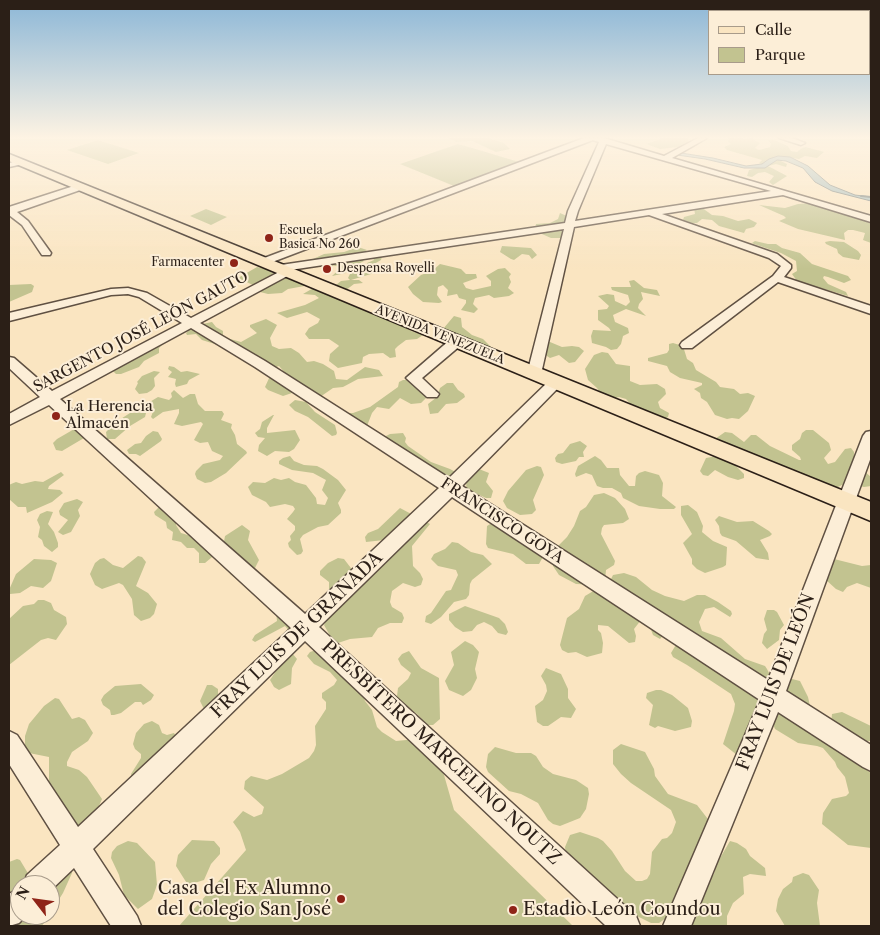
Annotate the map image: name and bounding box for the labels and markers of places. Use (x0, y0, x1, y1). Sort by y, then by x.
place label: Escuela Basica No 260 (279, 224, 360, 252)
marker: Escuela Basica No 260 (263, 232, 275, 244)
place label: Farmacenter (151, 256, 224, 270)
marker: Farmacenter (228, 257, 240, 269)
place label: Despensa Royelli (337, 262, 435, 276)
marker: Despensa Royelli (321, 263, 333, 275)
place label: La Herencia Almacén (66, 398, 153, 433)
marker: La Herencia Almacén (50, 410, 62, 422)
place label: Casa del Ex Alumno del Colegio San José (157, 878, 331, 921)
marker: Casa del Ex Alumno del Colegio San José (335, 893, 347, 905)
place label: Estadio León Coundou (523, 899, 721, 921)
marker: Estadio León Coundou (507, 904, 519, 916)

